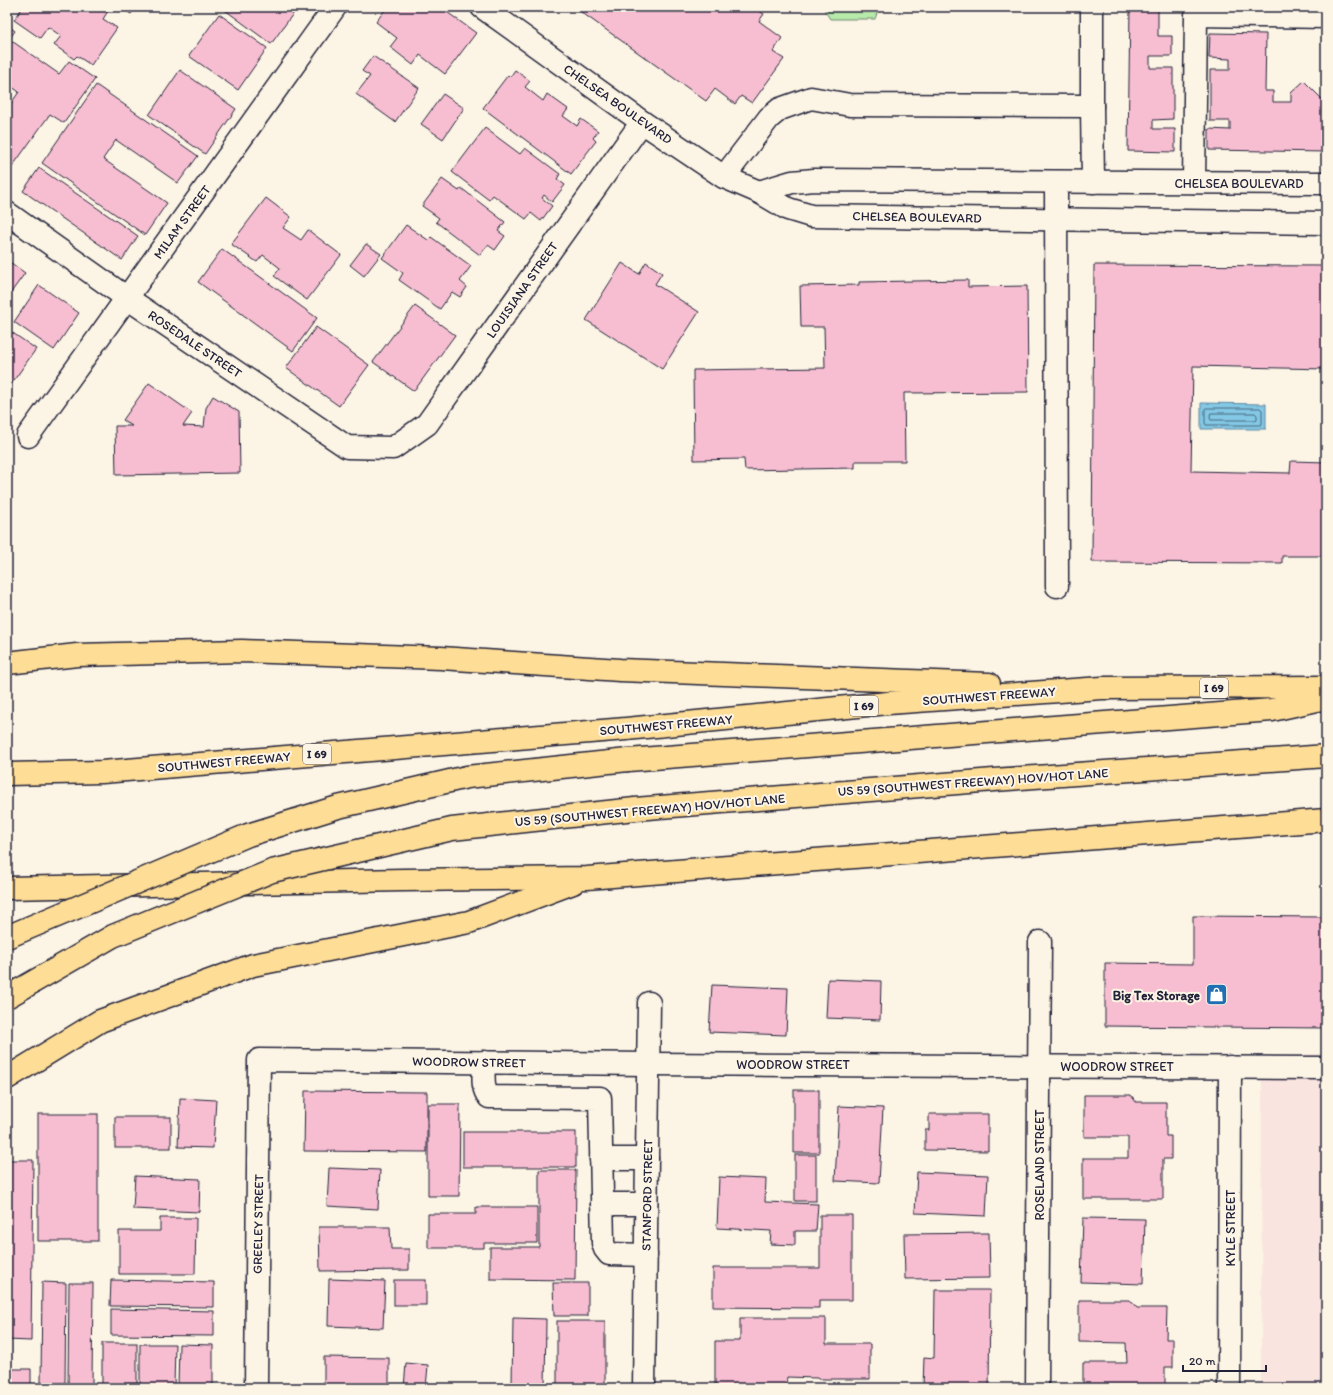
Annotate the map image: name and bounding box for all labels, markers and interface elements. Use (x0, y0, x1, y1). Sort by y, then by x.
street label: CHELSEA BOULEVARD (561, 61, 676, 147)
street label: CHELSEA BOULEVARD (1174, 176, 1304, 191)
street label: MILAM STREET (150, 182, 214, 262)
street label: CHELSEA BOULEVARD (852, 208, 982, 226)
street label: LOUISIANA STREET (483, 238, 561, 341)
street label: ROSEDALE STREET (145, 307, 245, 381)
road number: I 69 (1200, 678, 1228, 698)
street label: SOUTHWEST FREEWAY (922, 684, 1057, 708)
road number: I 69 (850, 696, 878, 716)
street label: SOUTHWEST FREEWAY (599, 712, 734, 738)
road number: I 69 (303, 744, 331, 764)
street label: SOUTHWEST FREEWAY (157, 749, 292, 775)
street label: US 59 (SOUTHWEST FREEWAY) HOV/HOT LANE (837, 765, 1109, 799)
street label: US 59 (SOUTHWEST FREEWAY) HOV/HOT LANE (514, 791, 786, 829)
shop icon: Big Tex Storage (1203, 982, 1229, 1008)
place label: Big Tex Storage (1113, 988, 1200, 1004)
street label: WOODROW STREET (412, 1054, 527, 1071)
street label: WOODROW STREET (736, 1057, 851, 1072)
street label: WOODROW STREET (1060, 1059, 1175, 1074)
street label: ROSELAND STREET (1032, 1109, 1047, 1221)
street label: STANFORD STREET (639, 1138, 655, 1251)
street label: GREELEY STREET (250, 1173, 266, 1274)
street label: KYLE STREET (1223, 1189, 1238, 1266)
scale bar (1183, 1347, 1266, 1373)
text: 20 m (1189, 1354, 1216, 1368)

